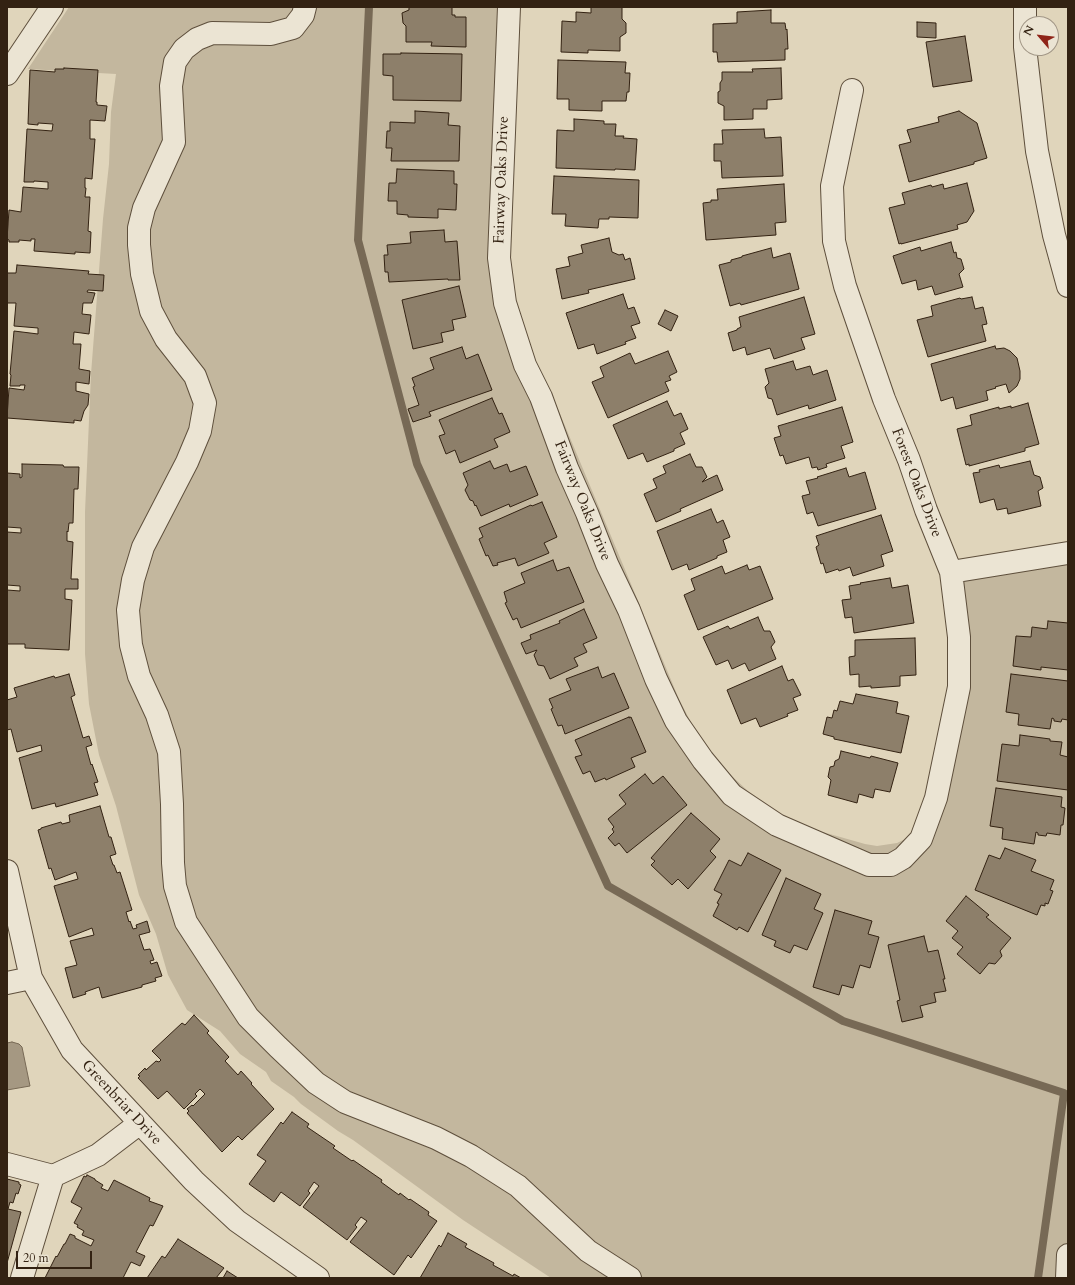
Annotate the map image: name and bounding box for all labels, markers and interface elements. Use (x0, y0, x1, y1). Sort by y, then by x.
north arrow (1019, 16, 1059, 56)
text: N (1020, 23, 1038, 38)
street label: Fairway Oaks Drive (491, 116, 513, 244)
street label: Forest Oaks Drive (887, 426, 945, 540)
street label: Fairway Oaks Drive (550, 438, 614, 564)
street label: Greenbriar Drive (77, 1057, 165, 1149)
scale bar (18, 1243, 94, 1269)
text: 20 m (23, 1250, 49, 1266)

